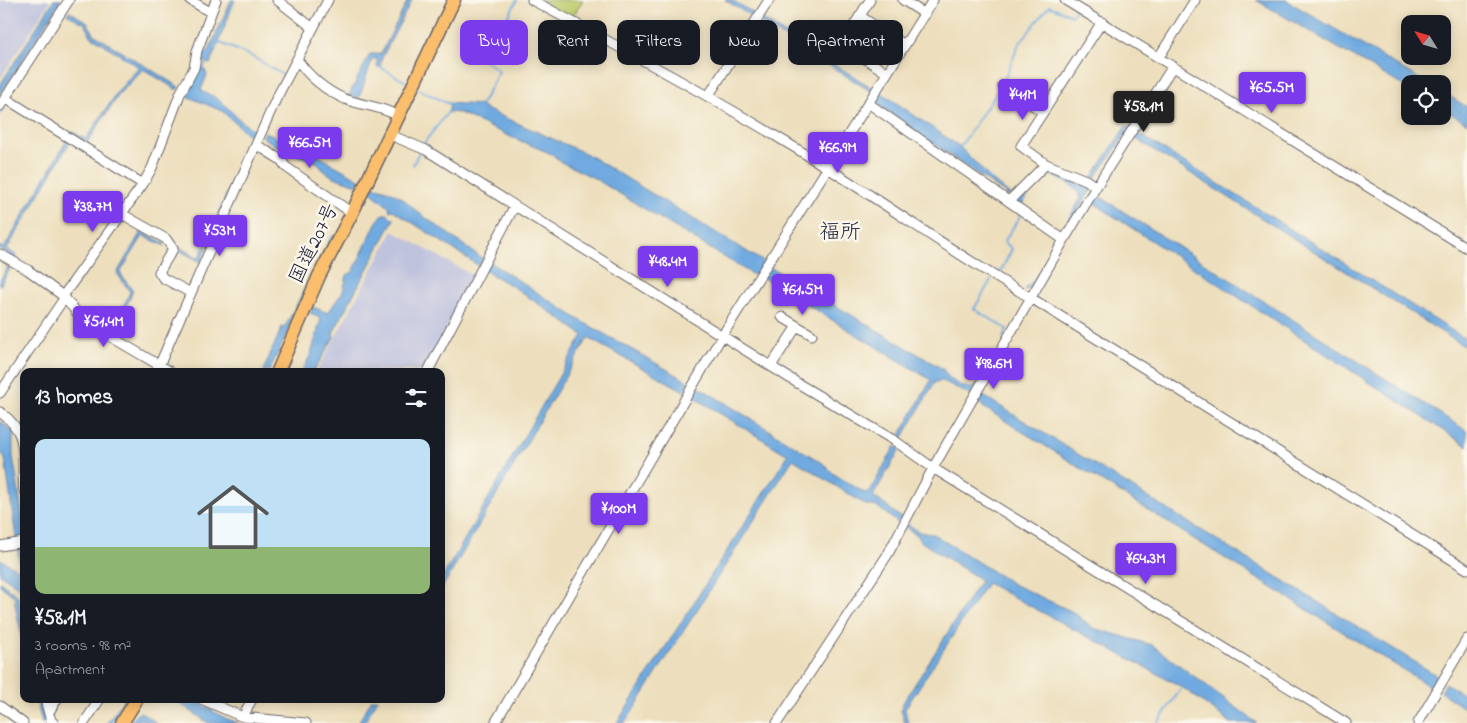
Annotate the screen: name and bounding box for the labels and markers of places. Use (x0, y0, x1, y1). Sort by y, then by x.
pin: ¥65.5M (1231, 72, 1313, 114)
pin: ¥41M (993, 78, 1053, 121)
pin: ¥58.1M (1103, 90, 1185, 133)
pin: ¥66.5M (269, 126, 351, 169)
pin: ¥66.9M (797, 132, 879, 174)
pin: ¥38.7M (52, 190, 134, 233)
pin: ¥53M (190, 214, 250, 257)
pin: ¥48.4M (627, 246, 709, 288)
pin: ¥61.5M (762, 274, 844, 316)
pin: ¥51.4M (63, 306, 145, 348)
pin: ¥98.6M (953, 348, 1035, 390)
pin: ¥100M (584, 492, 654, 535)
pin: ¥64.3M (1105, 542, 1187, 585)

